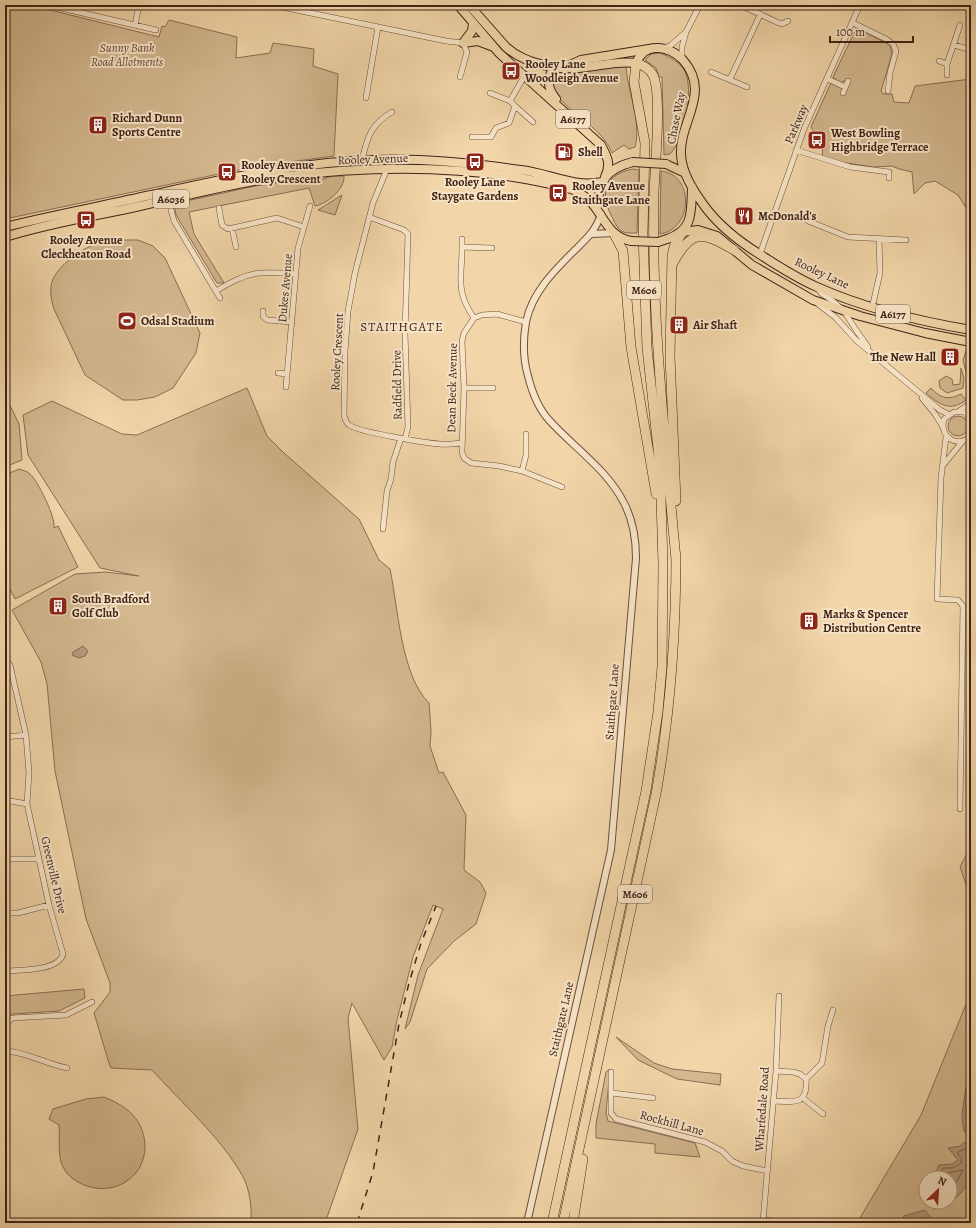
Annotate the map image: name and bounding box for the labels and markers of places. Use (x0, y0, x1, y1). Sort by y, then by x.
place label: Rooley Lane Woodleigh Avenue (524, 56, 619, 86)
bus stop icon: Rooley Lane Woodleigh Avenue (500, 60, 522, 82)
place label: Richard Dunn Sports Centre (112, 110, 183, 140)
building icon: Richard Dunn Sports Centre (87, 114, 109, 136)
place label: West Bowling Highbridge Terrace (830, 125, 929, 155)
bus stop icon: West Bowling Highbridge Terrace (806, 129, 828, 151)
fuel station icon: Shell (553, 141, 575, 163)
place label: Shell (578, 144, 604, 160)
bus stop icon: Rooley Lane Staygate Gardens (464, 151, 486, 173)
place label: Rooley Avenue Rooley Crescent (241, 157, 321, 187)
bus stop icon: Rooley Avenue Rooley Crescent (216, 161, 238, 183)
place label: Rooley Lane Staygate Gardens (432, 174, 519, 204)
place label: Rooley Avenue Staithgate Lane (572, 178, 651, 208)
bus stop icon: Rooley Avenue Staithgate Lane (547, 182, 569, 204)
restaurant icon: McDonald's (733, 205, 755, 227)
place label: McDonald's (758, 208, 816, 224)
bus stop icon: Rooley Avenue Cleckheaton Road (75, 209, 97, 231)
place label: Rooley Avenue Cleckheaton Road (41, 232, 132, 262)
sports icon: Odsal Stadium (116, 310, 138, 332)
place label: Odsal Stadium (141, 313, 214, 329)
building icon: Air Shaft (668, 314, 690, 336)
place label: Air Shaft (692, 317, 738, 333)
building icon: The New Hall (939, 346, 961, 368)
place label: The New Hall (870, 349, 937, 365)
place label: South Bradford Golf Club (72, 591, 150, 621)
building icon: South Bradford Golf Club (47, 595, 69, 617)
place label: Marks & Spencer Distribution Centre (823, 606, 922, 636)
building icon: Marks & Spencer Distribution Centre (798, 610, 820, 632)

